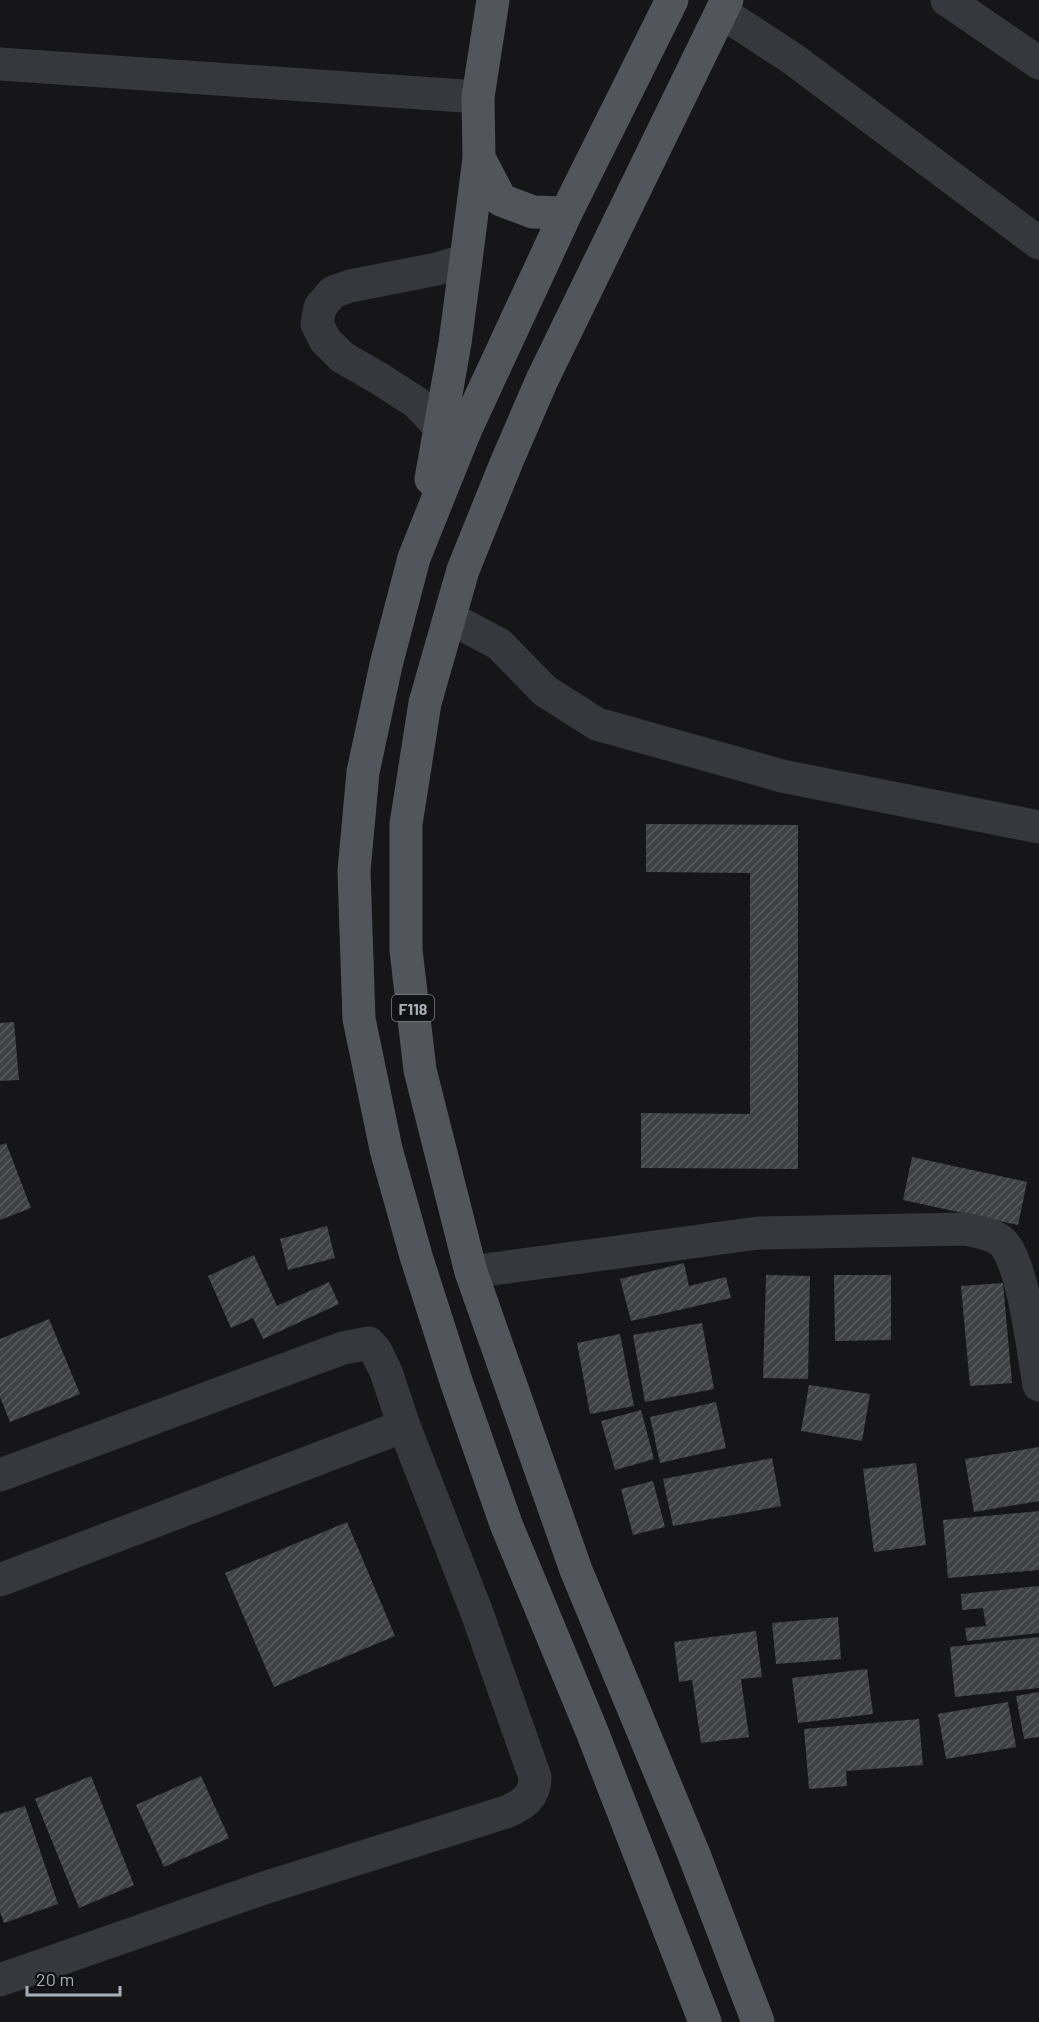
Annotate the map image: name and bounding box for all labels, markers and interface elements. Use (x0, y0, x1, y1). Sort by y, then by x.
road number: F118 (392, 995, 434, 1021)
scale bar (27, 1959, 120, 1997)
text: 20 m (36, 1968, 74, 1990)

